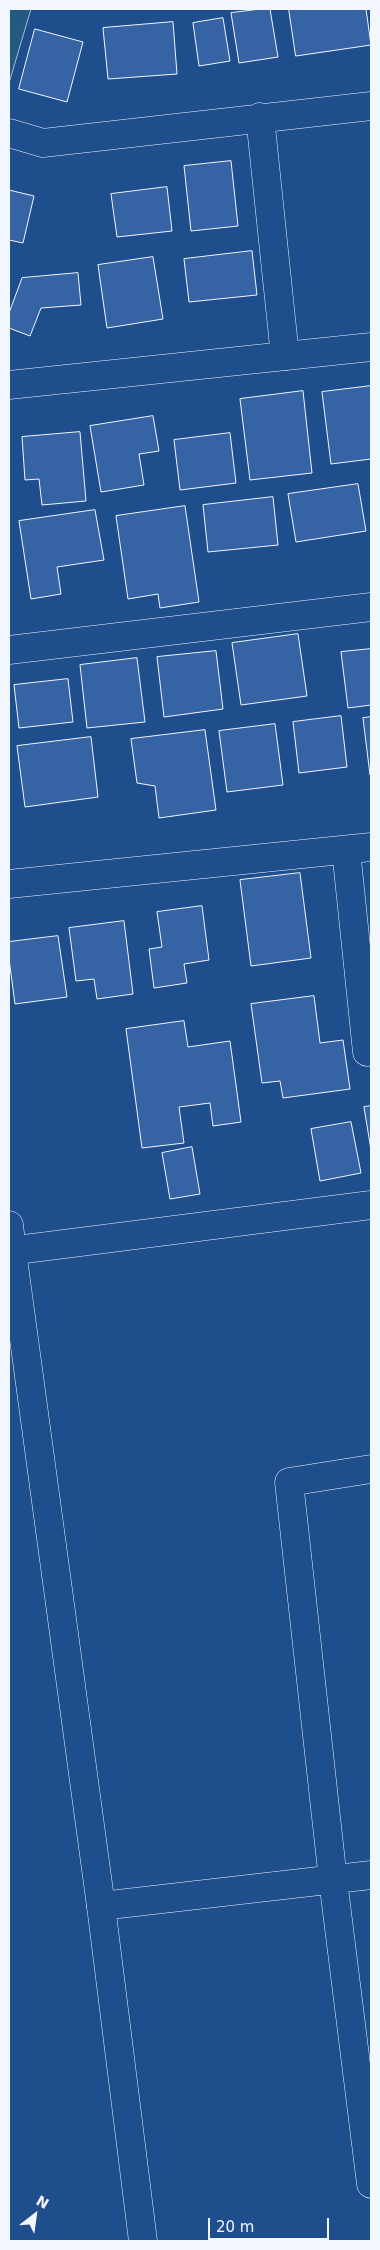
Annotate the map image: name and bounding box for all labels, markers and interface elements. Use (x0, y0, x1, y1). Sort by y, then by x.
north arrow (10, 2190, 60, 2240)
text: N (33, 2192, 52, 2212)
scale bar (210, 2208, 331, 2240)
text: 20 m (216, 2218, 254, 2236)

